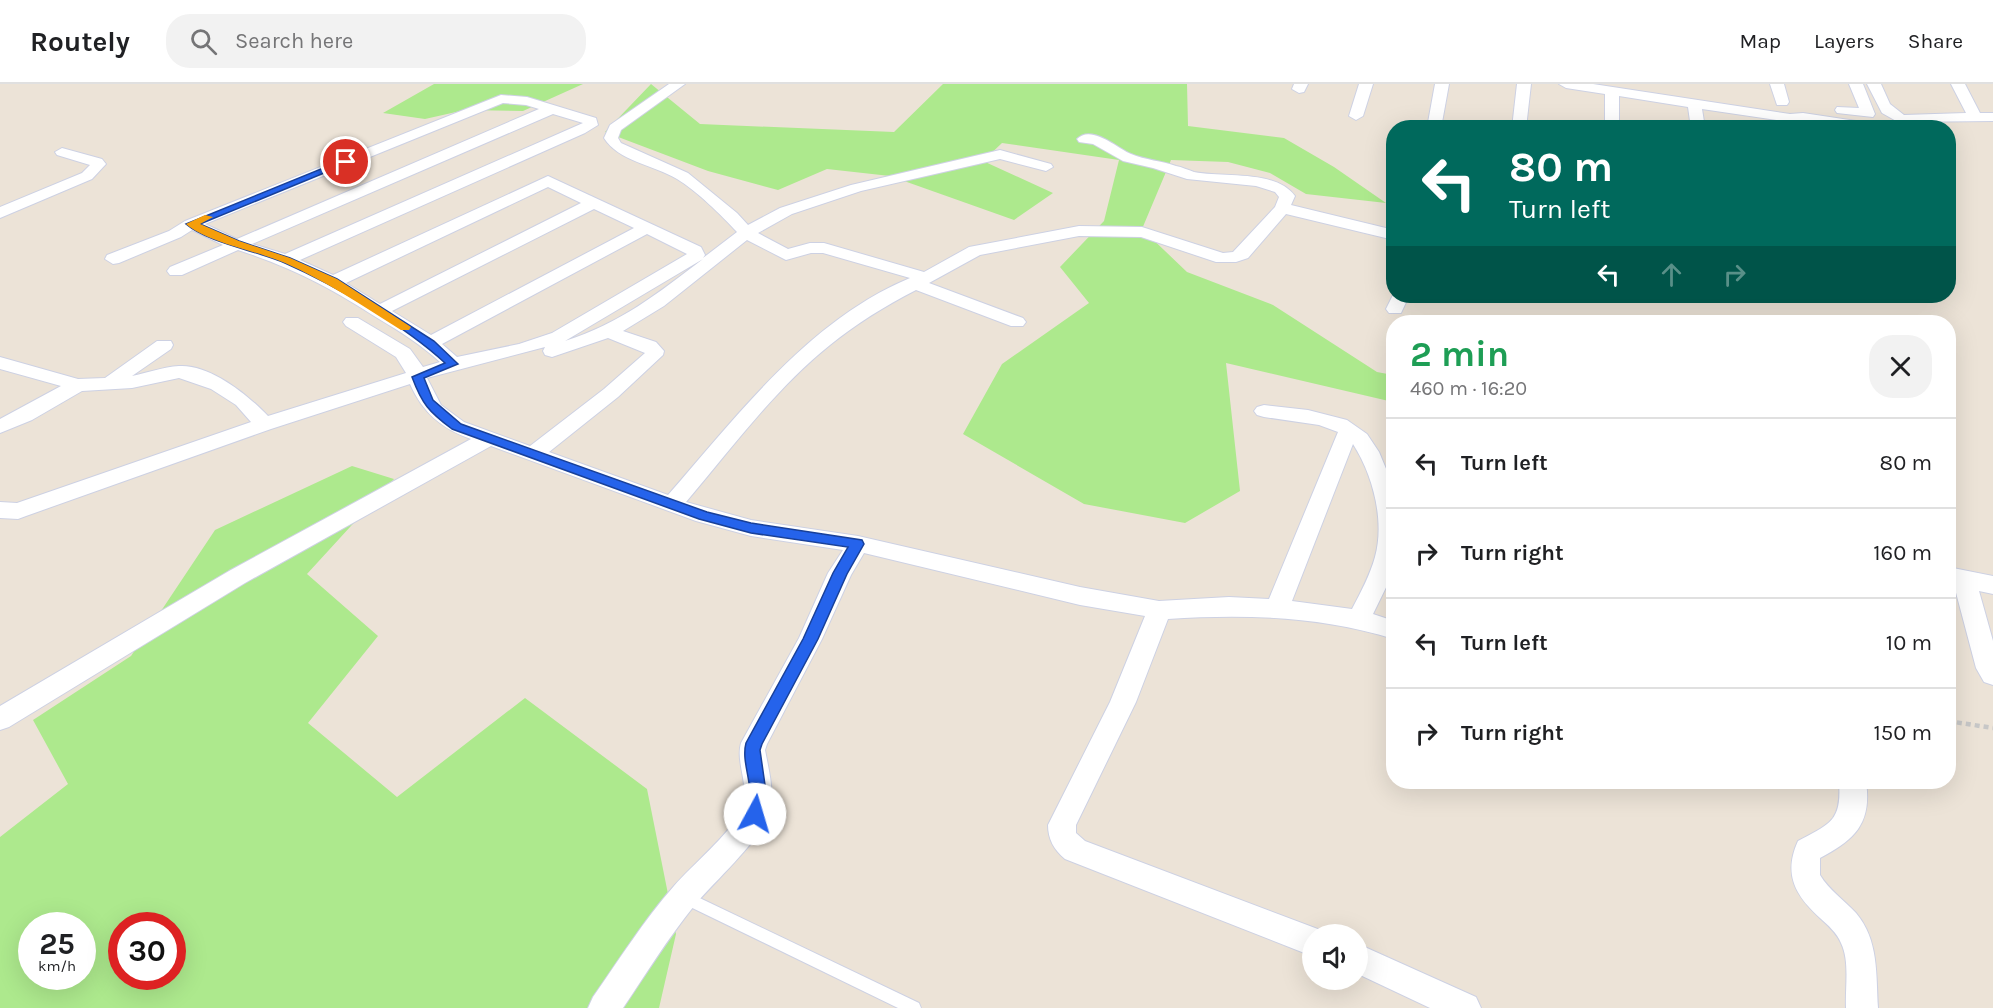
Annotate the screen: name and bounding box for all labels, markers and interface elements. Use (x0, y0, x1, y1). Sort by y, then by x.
search box (166, 14, 586, 68)
text: Routely (30, 25, 130, 58)
icon: search (187, 25, 220, 58)
text: Search here (235, 28, 353, 54)
text: Map (1739, 29, 1781, 53)
text: Layers (1814, 29, 1875, 53)
text: Share (1908, 29, 1963, 53)
pin (320, 136, 371, 187)
text: 80 m (1509, 142, 1613, 192)
icon: left (1410, 144, 1488, 222)
icon: arrive (329, 145, 362, 178)
text: Turn left (1509, 193, 1610, 225)
icon: left (1592, 258, 1625, 291)
icon: ahead (1655, 258, 1688, 291)
icon: right (1718, 258, 1751, 291)
text: 2 min (1410, 333, 1509, 375)
button: close (1869, 335, 1932, 398)
text: 460 m · 16:20 (1410, 377, 1527, 400)
icon: left (1410, 447, 1443, 480)
text: Turn left (1461, 450, 1548, 476)
text: 80 m (1880, 450, 1932, 476)
icon: right (1410, 537, 1443, 570)
text: Turn right (1461, 540, 1564, 566)
text: 160 m (1873, 540, 1932, 566)
icon: left (1410, 627, 1443, 660)
text: Turn left (1461, 630, 1548, 656)
text: 10 m (1886, 630, 1932, 656)
icon: right (1410, 717, 1443, 750)
text: Turn right (1461, 720, 1564, 746)
text: 150 m (1873, 720, 1932, 746)
position arrow (723, 782, 787, 846)
speed limit sign: 30 (108, 912, 186, 990)
map controls (1302, 924, 1368, 990)
button: sound (1302, 924, 1368, 990)
text: 25 (39, 926, 75, 962)
text: km/h (38, 957, 76, 975)

